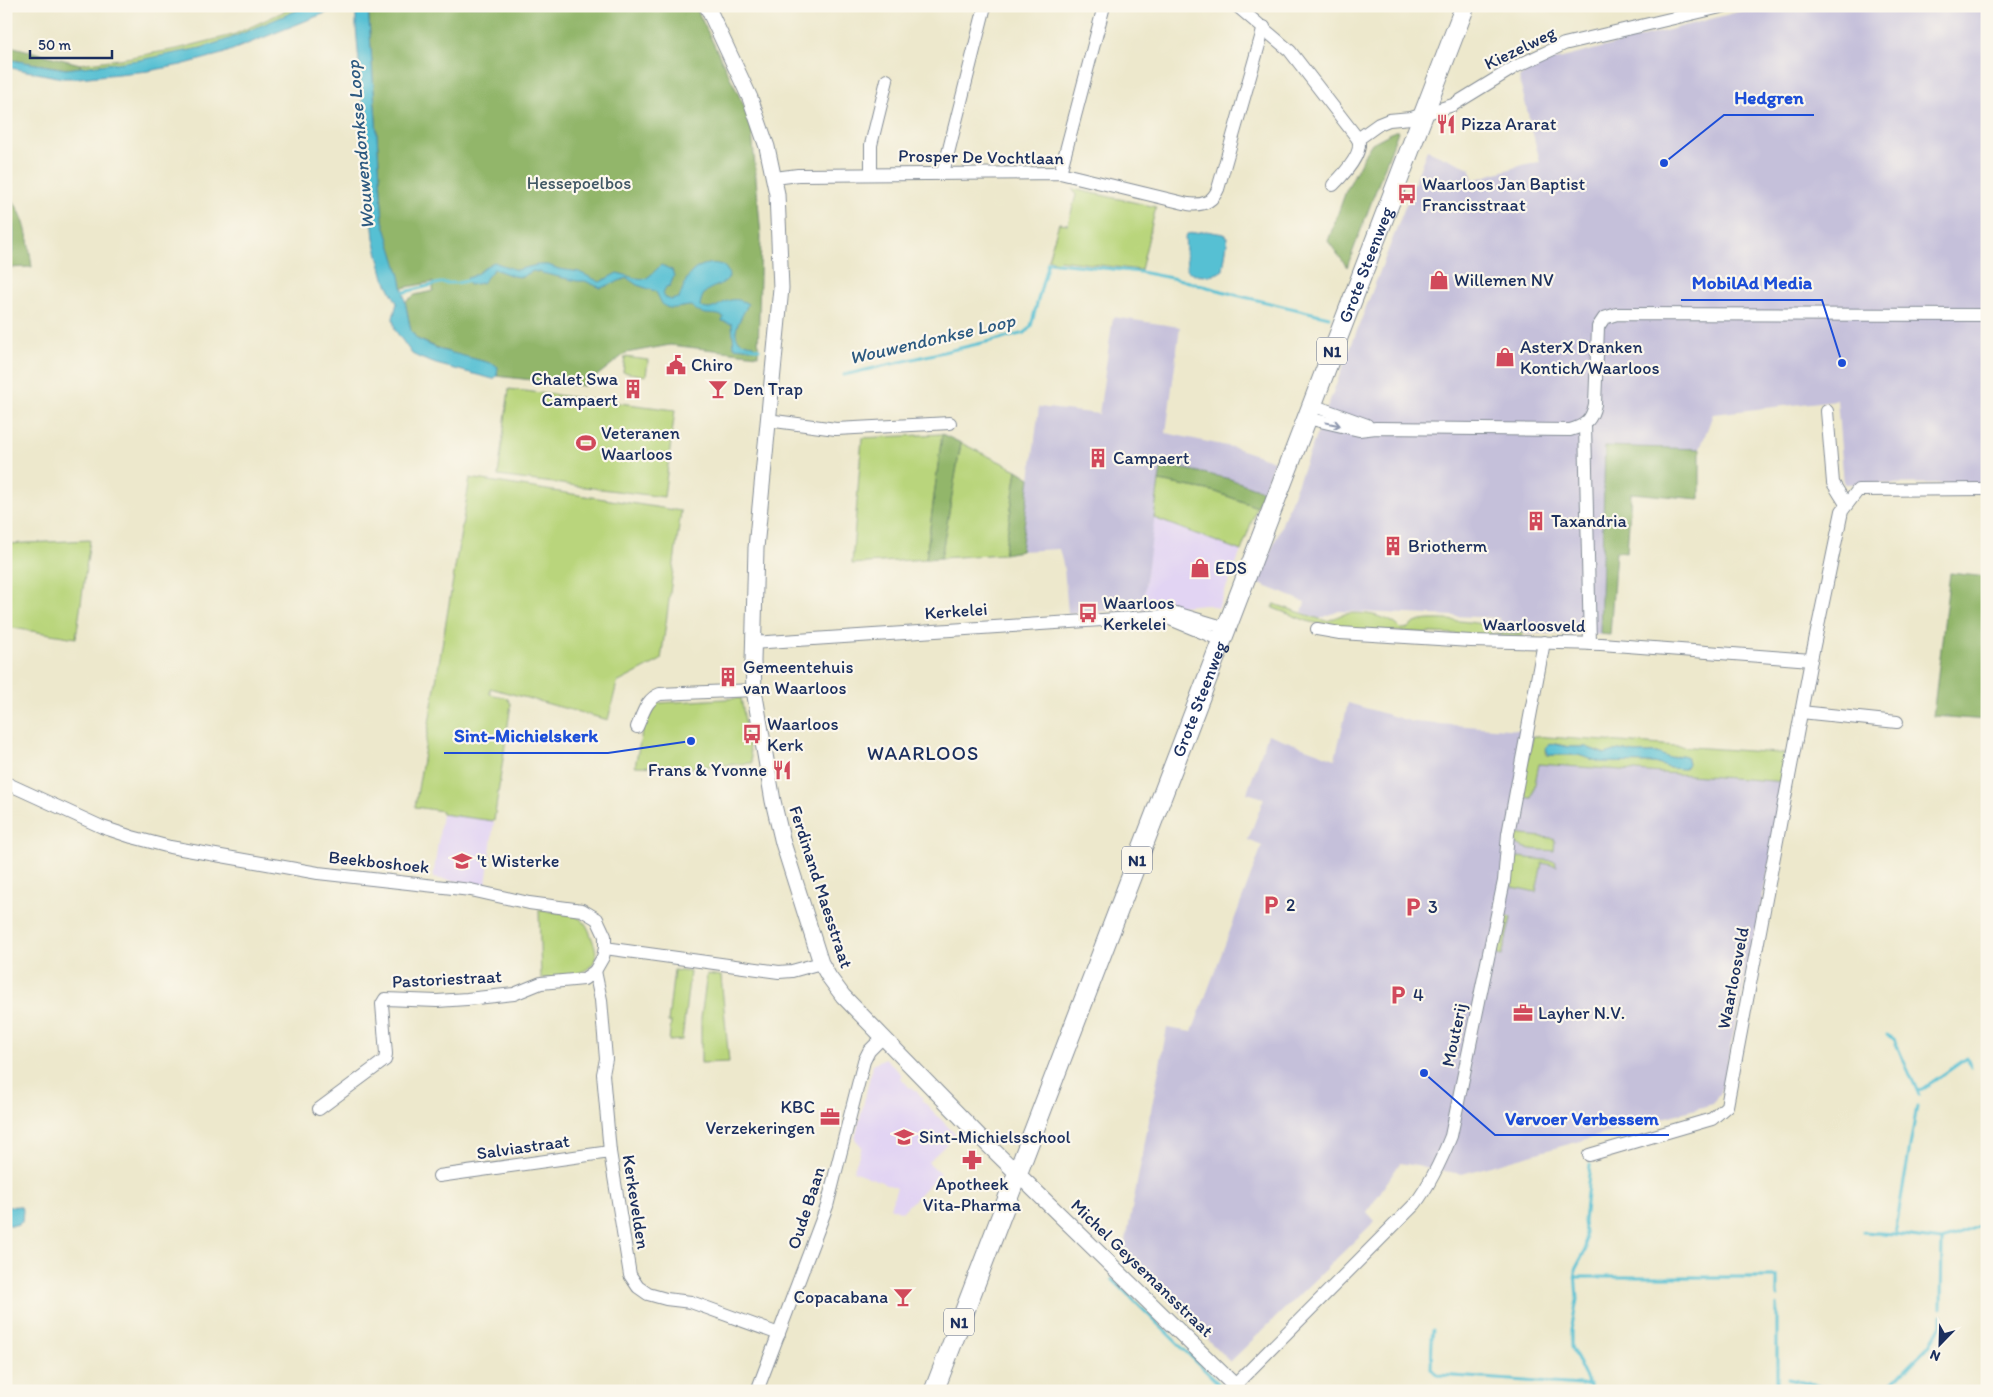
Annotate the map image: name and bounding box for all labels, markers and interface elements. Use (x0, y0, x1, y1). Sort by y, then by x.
street label: Kiezelweg (1481, 21, 1560, 75)
scale bar (30, 28, 112, 60)
text: 50 m (38, 36, 71, 54)
water label: Wouwendonkse Loop (341, 59, 379, 230)
callout: Hedgren (1724, 81, 1814, 115)
text: Hedgren (1734, 86, 1804, 109)
restaurant icon: Pizza Ararat (1435, 113, 1457, 135)
place label: Pizza Ararat (1461, 113, 1557, 135)
street label: Prosper De Vochtlaan (898, 145, 1064, 169)
park label: Hessepoelbos (527, 172, 631, 194)
place label: Waarloos Jan Baptist Francisstraat (1422, 173, 1586, 216)
bus stop icon: Waarloos Jan Baptist Francisstraat (1396, 183, 1418, 205)
street label: Grote Steenweg (1334, 203, 1398, 326)
callout: MobilAd Media (1681, 266, 1822, 300)
shop icon: Willemen NV (1428, 269, 1450, 291)
place label: Willemen NV (1454, 269, 1554, 291)
text: MobilAd Media (1692, 271, 1813, 294)
water label: Wouwendonkse Loop (847, 309, 1018, 369)
place label: AsterX Dranken Kontich/Waarloos (1520, 336, 1660, 379)
road number: N1 (1317, 338, 1347, 364)
shop icon: AsterX Dranken Kontich/Waarloos (1494, 346, 1516, 368)
public building icon: Chiro (665, 354, 687, 376)
place label: Chiro (691, 354, 733, 376)
place label: Chalet Swa Campaert (531, 368, 619, 411)
building icon: Chalet Swa Campaert (622, 378, 644, 400)
bar icon: Den Trap (707, 378, 729, 400)
place label: Den Trap (733, 378, 803, 400)
one-way arrow (1324, 420, 1340, 430)
place label: Veteranen Waarloos (601, 422, 680, 465)
sports icon: Veteranen Waarloos (575, 432, 597, 454)
building icon: Campaert (1087, 447, 1109, 469)
place label: Campaert (1113, 447, 1190, 469)
building icon: Taxandria (1525, 510, 1547, 532)
place label: Taxandria (1551, 510, 1628, 532)
building icon: Briotherm (1382, 535, 1404, 557)
place label: Briotherm (1408, 535, 1488, 557)
shop icon: EDS (1189, 557, 1211, 579)
place label: EDS (1215, 557, 1247, 579)
place label: Waarloos Kerkelei (1103, 592, 1175, 635)
street label: Kerkelei (924, 598, 988, 624)
bus stop icon: Waarloos Kerkelei (1077, 602, 1099, 624)
street label: Waarloosveld (1482, 613, 1586, 637)
street label: Grote Steenweg (1167, 637, 1232, 760)
place label: Gemeentehuis van Waarloos (743, 656, 853, 699)
building icon: Gemeentehuis van Waarloos (717, 666, 739, 688)
place label: Waarloos Kerk (767, 713, 839, 756)
callout: Sint-Michielskerk (444, 719, 608, 753)
bus stop icon: Waarloos Kerk (741, 723, 763, 745)
text: Sint-Michielskerk (454, 724, 598, 747)
district label: WAARLOOS (867, 741, 979, 765)
place label: Frans & Yvonne (648, 759, 767, 781)
restaurant icon: Frans & Yvonne (771, 759, 793, 781)
street label: Ferdinand Maesstraat (784, 803, 858, 971)
street label: Beekboshoek (327, 846, 431, 878)
road number: N1 (1122, 846, 1152, 874)
school or university icon: 't Wisterke (451, 850, 473, 872)
place label: 't Wisterke (477, 850, 560, 872)
parking icon: 2 (1260, 894, 1282, 916)
place label: 2 (1286, 894, 1296, 916)
parking icon: 3 (1402, 896, 1424, 918)
place label: 3 (1428, 896, 1438, 918)
street label: Waarloosveld (1712, 925, 1754, 1031)
street label: Pastoriestraat (391, 965, 503, 993)
parking icon: 4 (1387, 984, 1409, 1006)
place label: 4 (1413, 984, 1424, 1006)
street label: Mouterij (1437, 1001, 1471, 1069)
office icon: Layher N.V. (1512, 1002, 1534, 1024)
place label: Layher N.V. (1538, 1002, 1625, 1024)
place label: KBC Verzekeringen (705, 1096, 815, 1139)
callout: Vervoer Verbessem (1495, 1101, 1669, 1135)
office icon: KBC Verzekeringen (819, 1106, 841, 1128)
text: Vervoer Verbessem (1505, 1107, 1660, 1130)
school or university icon: Sint-Michielsschool (893, 1126, 915, 1148)
place label: Sint-Michielsschool (919, 1126, 1071, 1148)
street label: Salviastraat (475, 1130, 571, 1164)
pharmacy icon: Apotheek Vita-Pharma (961, 1149, 983, 1171)
street label: Kerkevelden (618, 1153, 654, 1251)
street label: Oude Baan (782, 1164, 830, 1252)
place label: Apotheek Vita-Pharma (923, 1173, 1022, 1216)
street label: Michel Geysemansstraat (1066, 1194, 1218, 1342)
place label: Copacabana (793, 1286, 888, 1308)
bar icon: Copacabana (892, 1286, 914, 1308)
road number: N1 (944, 1308, 974, 1335)
north arrow (1916, 1320, 1966, 1370)
text: N (1927, 1346, 1943, 1365)

